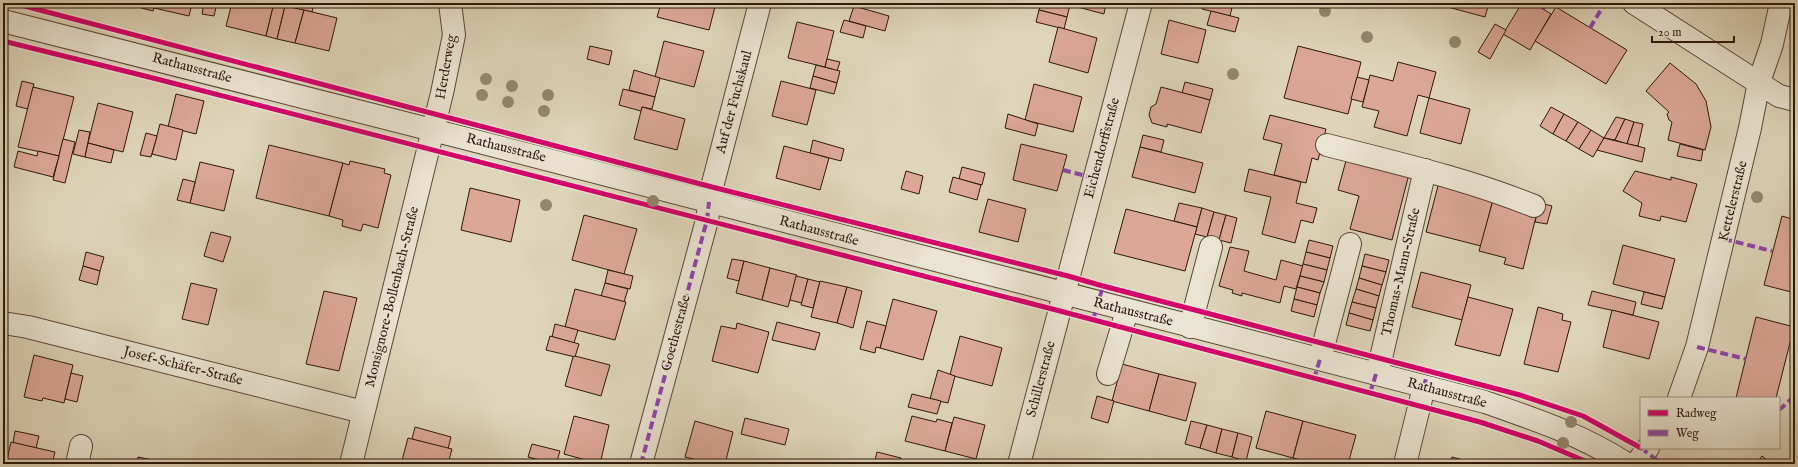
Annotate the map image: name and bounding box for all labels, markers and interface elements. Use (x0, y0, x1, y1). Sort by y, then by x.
scale bar (1652, 18, 1734, 44)
text: 20 m (1658, 25, 1681, 40)
street label: Herderweg (431, 33, 461, 101)
street label: Auf der Fuchskaul (711, 48, 756, 157)
street label: Rathausstraße (150, 49, 234, 87)
street label: Eichendorffstraße (1080, 95, 1124, 200)
street label: Rathausstraße (464, 129, 548, 167)
street label: Kettelerstraße (1714, 158, 1752, 243)
street label: Monsignore-Bollenbach-Straße (361, 204, 423, 389)
street label: Thomas-Mann-Straße (1378, 206, 1425, 338)
street label: Rathausstraße (777, 212, 861, 250)
street label: Goethestraße (657, 292, 695, 373)
street label: Rathausstraße (1091, 293, 1175, 331)
street label: Schillerstraße (1022, 338, 1060, 419)
street label: Josef-Schäfer-Straße (119, 342, 245, 390)
street label: Rathausstraße (1405, 374, 1489, 412)
legend (1640, 397, 1780, 449)
text: Radweg (1676, 406, 1717, 421)
text: Weg (1676, 426, 1699, 441)

